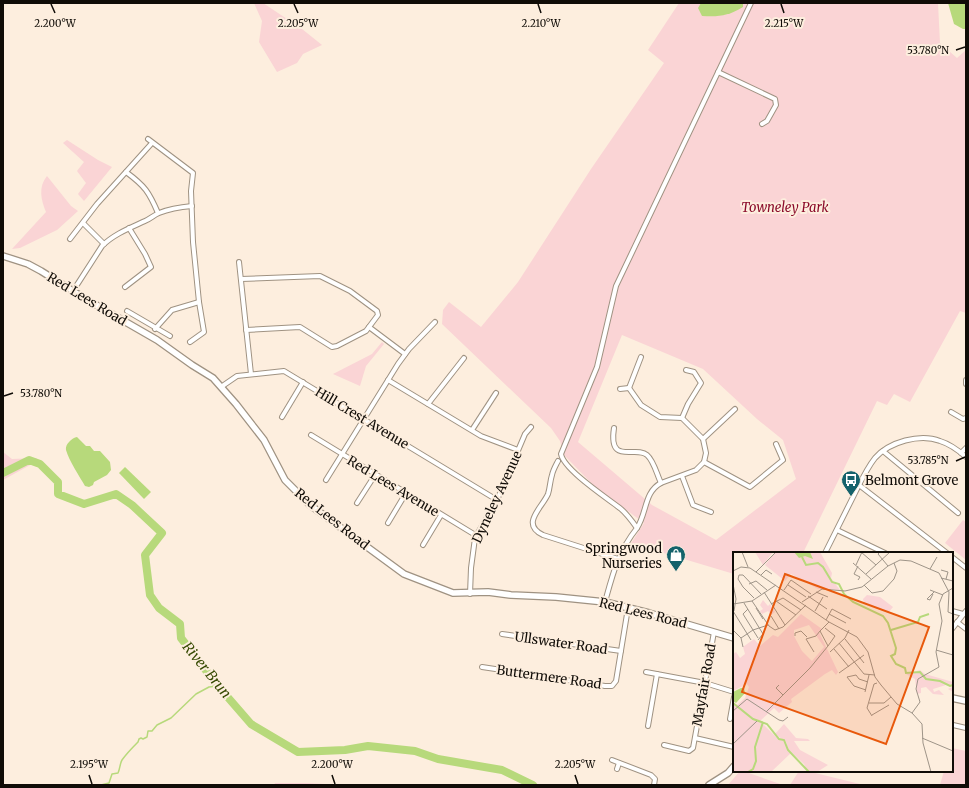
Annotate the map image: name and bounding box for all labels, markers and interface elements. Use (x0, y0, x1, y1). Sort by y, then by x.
text: 2.200°W (34, 17, 77, 30)
text: 2.205°W (278, 17, 319, 30)
text: 2.210°W (521, 17, 562, 30)
text: 2.215°W (765, 17, 804, 30)
text: 53.780°N (907, 44, 949, 57)
park label: Towneley Park (741, 199, 829, 216)
street label: Red Lees Road (44, 269, 130, 330)
street label: Hill Crest Avenue (312, 383, 412, 453)
text: 53.780°N (20, 387, 62, 400)
street label: Dyneley Avenue (468, 448, 526, 546)
street label: Red Lees Avenue (344, 452, 442, 520)
text: 53.785°N (908, 454, 949, 467)
bus stop icon: Belmont Grove (840, 469, 862, 497)
place label: Belmont Grove (865, 472, 958, 489)
street label: Red Lees Road (291, 485, 373, 554)
place label: Springwood Nurseries (585, 540, 662, 572)
shop icon: Springwood Nurseries (665, 544, 687, 572)
inset map (733, 552, 953, 772)
street label: Red Lees Road (597, 594, 689, 632)
street label: Ullswater Road (513, 628, 609, 658)
water label: River Brun (179, 638, 235, 702)
street label: Mayfair Road (688, 642, 720, 728)
street label: Buttermere Road (495, 661, 603, 693)
text: 2.195°W (70, 758, 109, 771)
text: 2.200°W (311, 758, 354, 771)
text: 2.205°W (555, 758, 596, 771)

